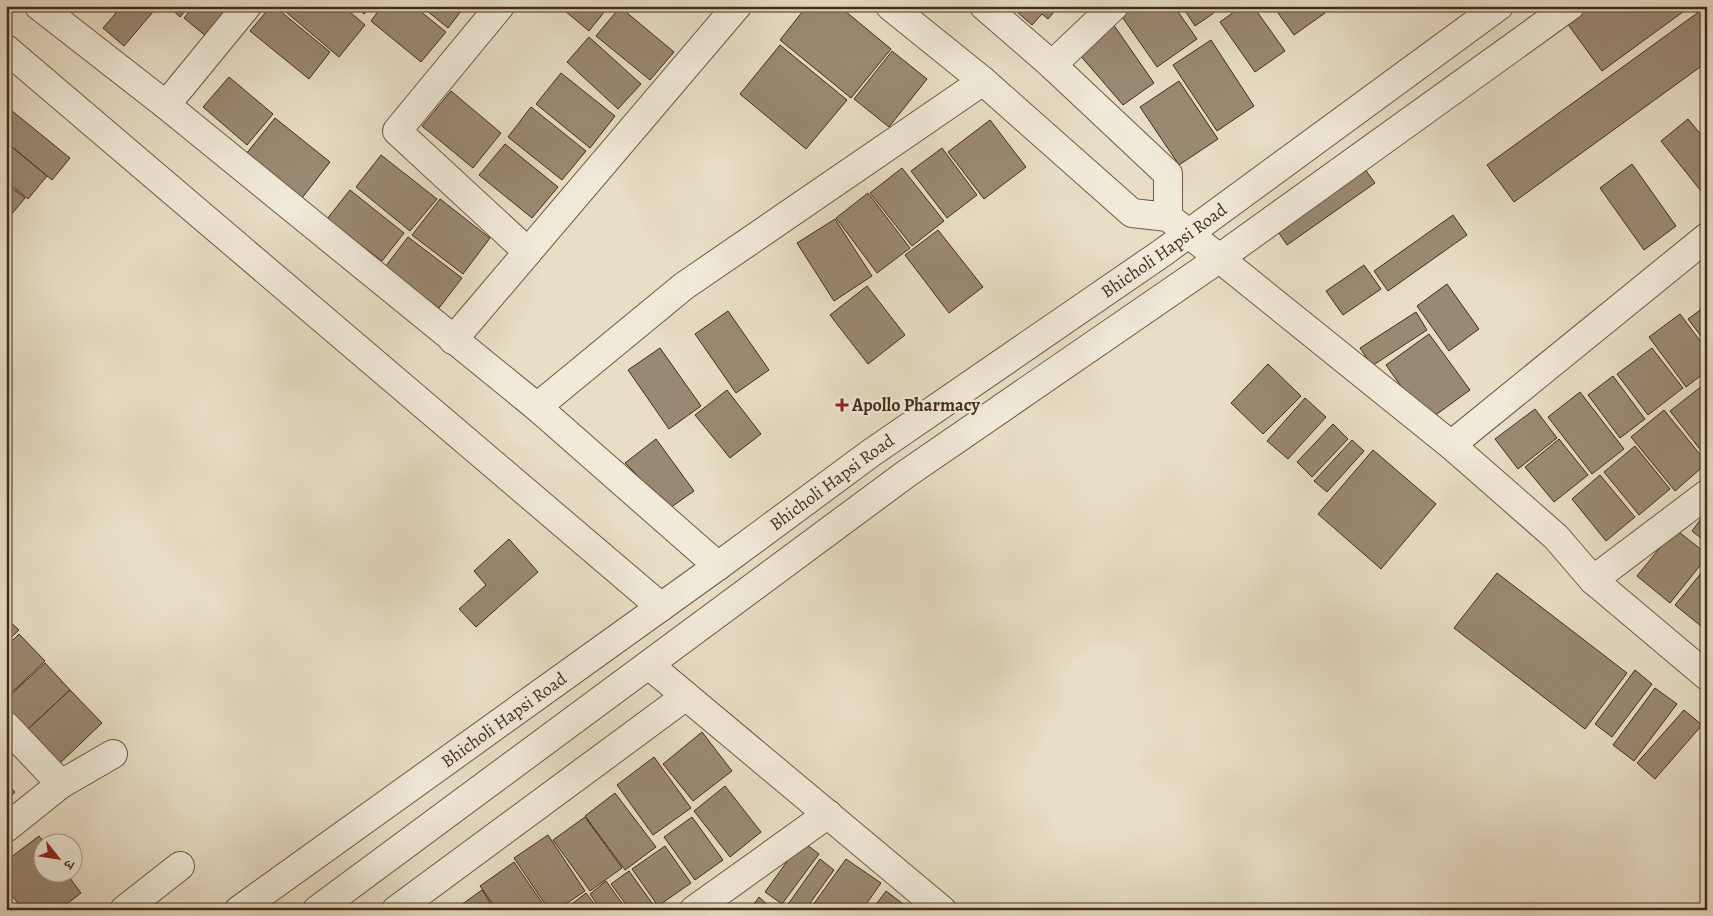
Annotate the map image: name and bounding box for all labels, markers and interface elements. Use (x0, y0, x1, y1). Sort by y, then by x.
street label: Bhicholi Hapsi Road (1096, 197, 1232, 303)
place label: Apollo Pharmacy (851, 393, 981, 417)
marker: Apollo Pharmacy (836, 399, 848, 411)
street label: Bhicholi Hapsi Road (764, 428, 899, 536)
street label: Bhicholi Hapsi Road (436, 666, 572, 773)
north arrow (32, 834, 82, 884)
text: उ (58, 856, 79, 873)

